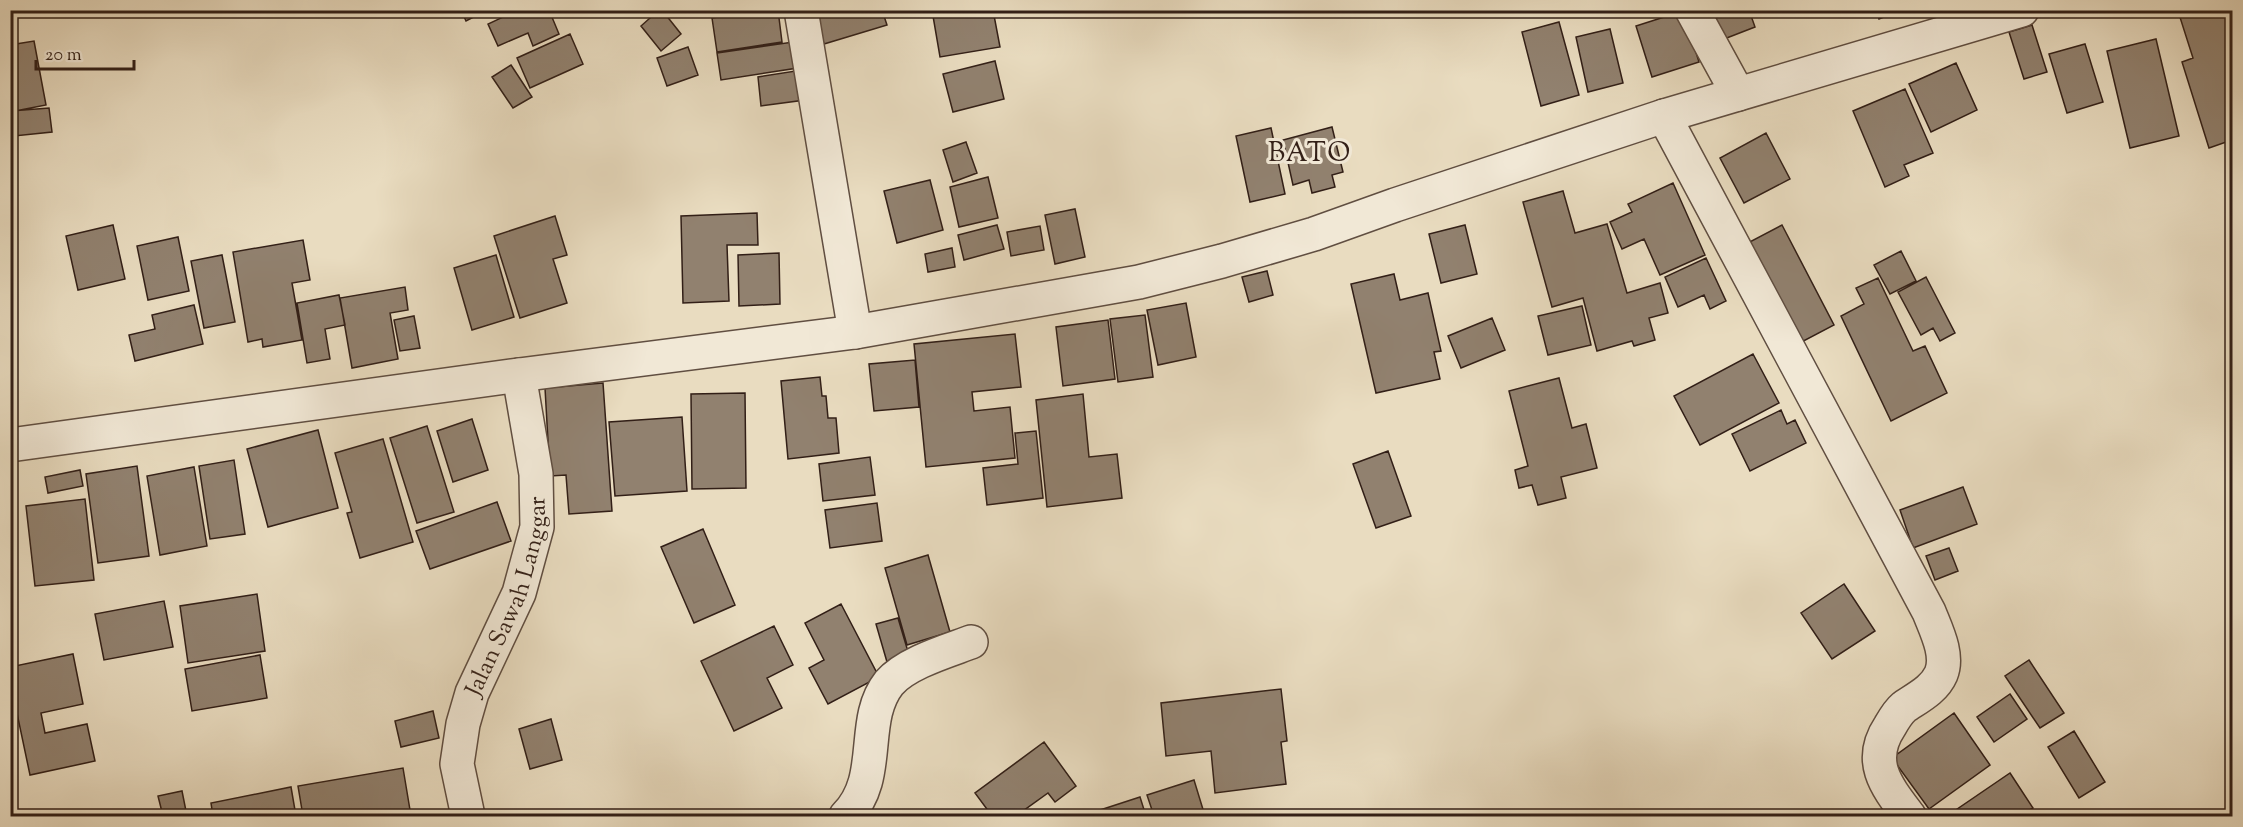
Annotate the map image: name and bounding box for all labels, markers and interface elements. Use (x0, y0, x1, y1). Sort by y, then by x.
scale bar (36, 33, 134, 71)
text: 20 m (45, 43, 82, 69)
district label: BATO (1268, 135, 1352, 174)
street label: Jalan Sawah Langgar (457, 496, 556, 704)

